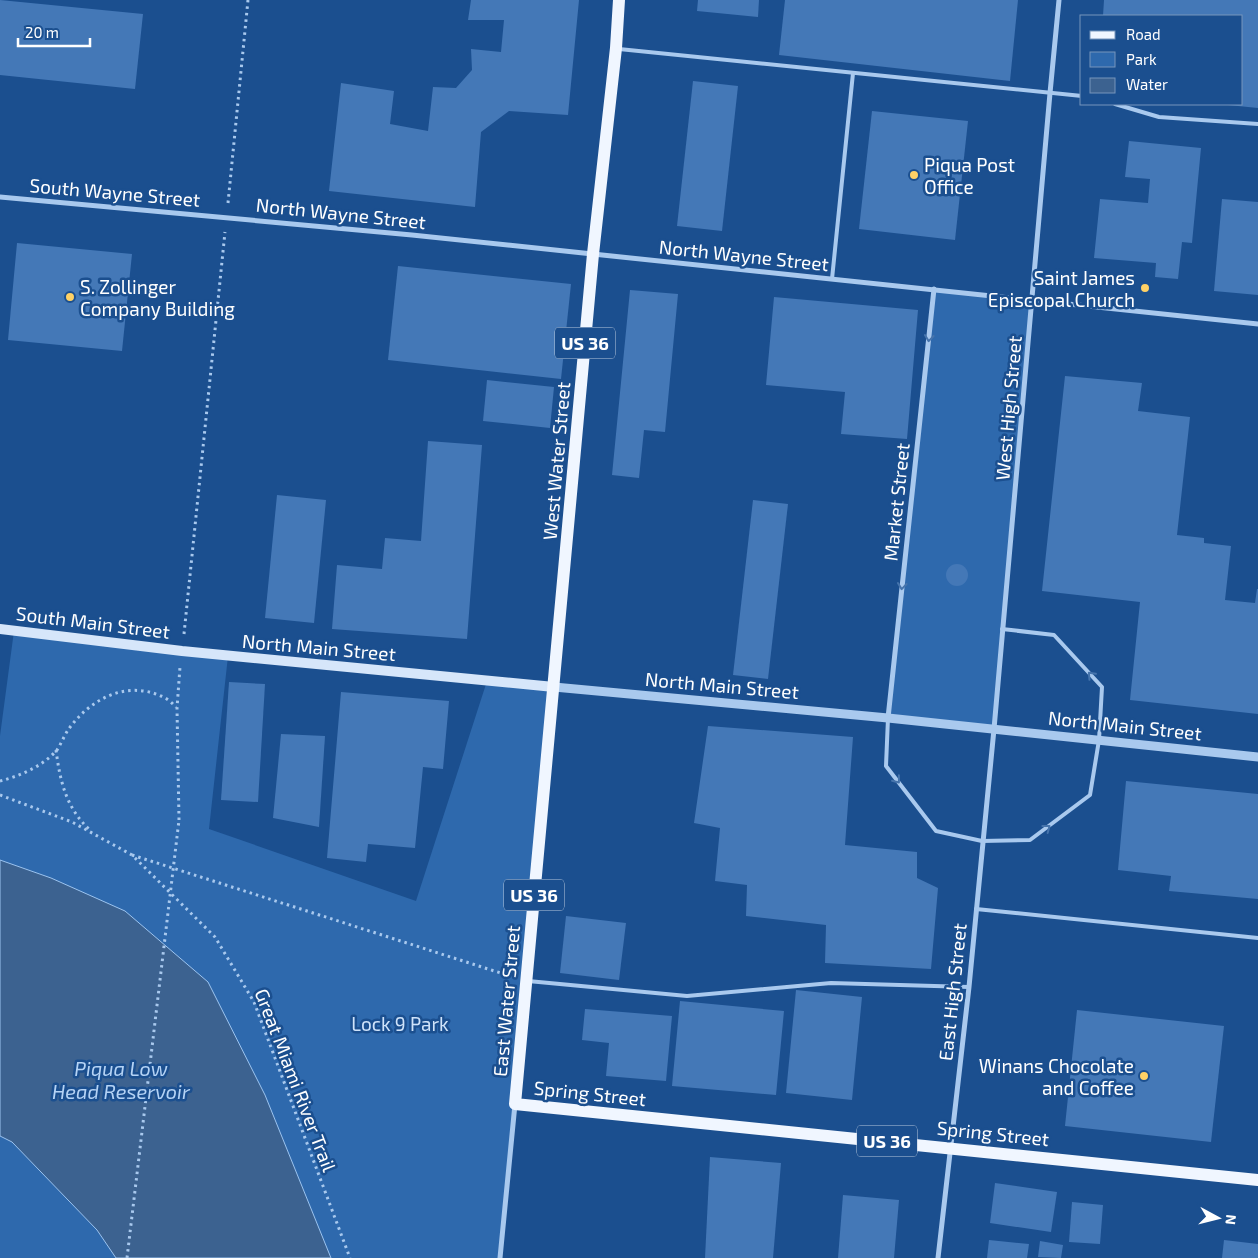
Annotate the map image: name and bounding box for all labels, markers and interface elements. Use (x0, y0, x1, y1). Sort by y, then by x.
scale bar (18, 15, 90, 47)
legend (1080, 15, 1243, 105)
text: 20 m (25, 23, 59, 41)
text: Road (1126, 25, 1161, 43)
text: Park (1126, 50, 1157, 68)
text: Water (1126, 75, 1168, 93)
place label: Piqua Post Office (924, 153, 1015, 198)
marker: Piqua Post Office (908, 169, 920, 181)
street label: South Wayne Street (29, 173, 201, 211)
street label: North Wayne Street (255, 193, 427, 233)
street label: North Wayne Street (658, 235, 830, 275)
place label: Saint James Episcopal Church (988, 266, 1135, 311)
place label: S. Zollinger Company Building (80, 275, 235, 320)
marker: Saint James Episcopal Church (1139, 282, 1151, 294)
marker: S. Zollinger Company Building (64, 291, 76, 303)
road number: US 36 (555, 328, 615, 358)
one-way arrow (924, 334, 935, 342)
street label: West High Street (990, 335, 1026, 481)
street label: West Water Street (538, 381, 574, 541)
street label: Market Street (878, 442, 914, 562)
one-way arrow (897, 583, 908, 591)
street label: South Main Street (15, 601, 171, 643)
street label: North Main Street (241, 629, 397, 665)
street label: North Main Street (644, 667, 800, 703)
one-way arrow (1087, 671, 1096, 680)
street label: North Main Street (1047, 706, 1203, 744)
one-way arrow (891, 774, 900, 784)
one-way arrow (1041, 825, 1050, 833)
road number: US 36 (504, 880, 564, 910)
street label: East High Street (933, 922, 971, 1062)
street label: East Water Street (488, 924, 524, 1078)
street label: Great Miami River Trail (250, 985, 342, 1175)
park label: Lock 9 Park (351, 1012, 449, 1035)
place label: Winans Chocolate and Coffee (979, 1054, 1134, 1099)
water label: Piqua Low Head Reservoir (52, 1056, 191, 1103)
marker: Winans Chocolate and Coffee (1138, 1070, 1150, 1082)
street label: Spring Street (533, 1076, 647, 1110)
street label: Spring Street (936, 1116, 1050, 1150)
road number: US 36 (857, 1126, 917, 1156)
north arrow (1193, 1193, 1243, 1243)
text: N (1222, 1214, 1240, 1226)

